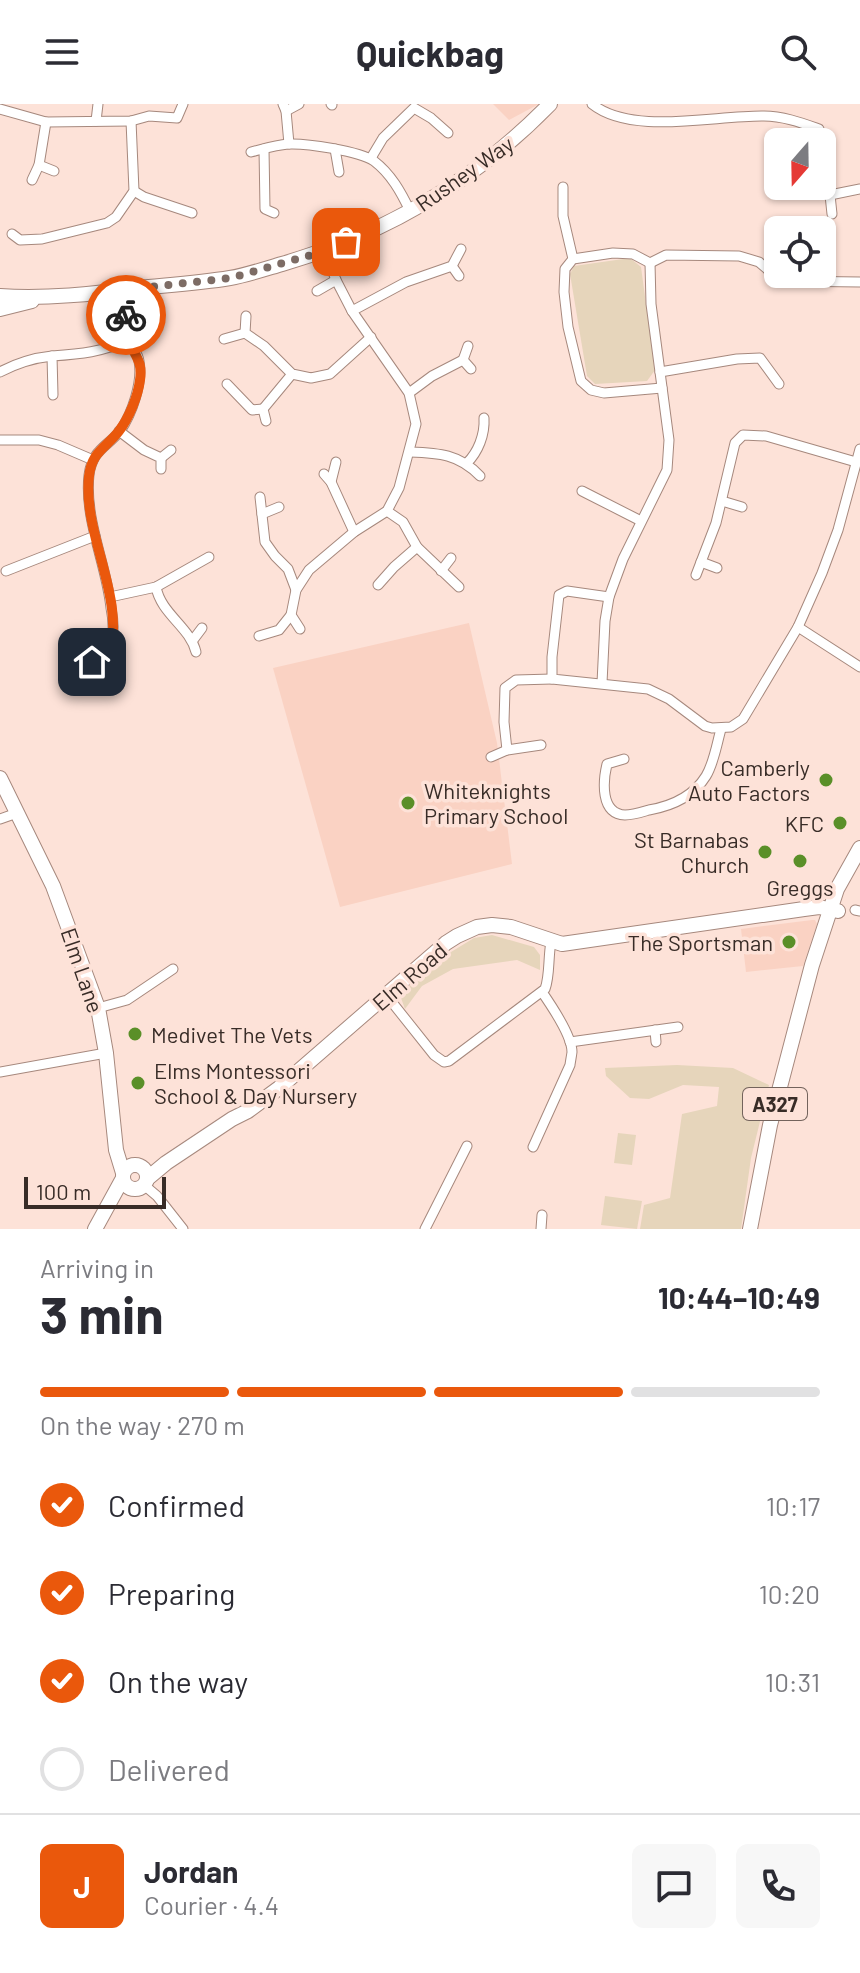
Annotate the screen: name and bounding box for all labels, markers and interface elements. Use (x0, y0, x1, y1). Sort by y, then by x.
icon: menu (40, 30, 84, 74)
icon: search (776, 30, 820, 74)
text: Quickbag (356, 31, 504, 74)
north arrow (764, 128, 836, 200)
map controls (764, 128, 836, 288)
street label: Rushey Way (410, 130, 518, 216)
pin (312, 208, 380, 276)
button: locate (764, 216, 836, 288)
icon: bag (324, 220, 368, 264)
courier (86, 275, 166, 355)
icon: bike (104, 293, 148, 337)
pin (58, 628, 126, 696)
icon: home (70, 640, 114, 684)
place label: Camberly Auto Factors (688, 754, 810, 805)
marker: Camberly Auto Factors (817, 771, 835, 789)
place label: Whiteknights Primary School (424, 777, 568, 828)
marker: Whiteknights Primary School (399, 794, 417, 812)
place label: KFC (785, 810, 824, 836)
marker: KFC (831, 814, 849, 832)
place label: St Barnabas Church (634, 826, 749, 877)
marker: St Barnabas Church (756, 843, 774, 861)
marker: Greggs (791, 852, 809, 870)
place label: Greggs (766, 874, 834, 900)
street label: Elm Lane (56, 924, 110, 1016)
place label: The Sportsman (628, 929, 773, 955)
marker: The Sportsman (780, 933, 798, 951)
street label: Elm Road (367, 937, 451, 1015)
place label: Medivet The Vets (151, 1021, 313, 1047)
marker: Medivet The Vets (126, 1025, 144, 1043)
place label: Elms Montessori School & Day Nursery (154, 1057, 357, 1108)
marker: Elms Montessori School & Day Nursery (129, 1074, 147, 1092)
road number: A327 (743, 1088, 807, 1120)
scale bar (24, 1173, 166, 1209)
text: 100 m (36, 1178, 91, 1204)
text: Arriving in (40, 1252, 154, 1283)
text: 10:44–10:49 (658, 1279, 820, 1315)
text: 3 min (40, 1282, 164, 1344)
text: On the way · 270 m (40, 1409, 245, 1440)
icon: check (40, 1483, 84, 1527)
text: Confirmed (108, 1487, 245, 1523)
text: 10:17 (766, 1490, 820, 1521)
icon: check (40, 1571, 84, 1615)
text: Preparing (108, 1575, 235, 1611)
text: 10:20 (759, 1578, 820, 1609)
icon: check (40, 1659, 84, 1703)
text: On the way (108, 1663, 248, 1699)
text: 10:31 (765, 1666, 820, 1697)
text: Delivered (108, 1751, 230, 1787)
button: chat (632, 1844, 716, 1928)
button: phone (736, 1844, 820, 1928)
text: Jordan (144, 1853, 239, 1889)
text: J (73, 1868, 91, 1904)
text: Courier · 4.4 (144, 1889, 279, 1920)

